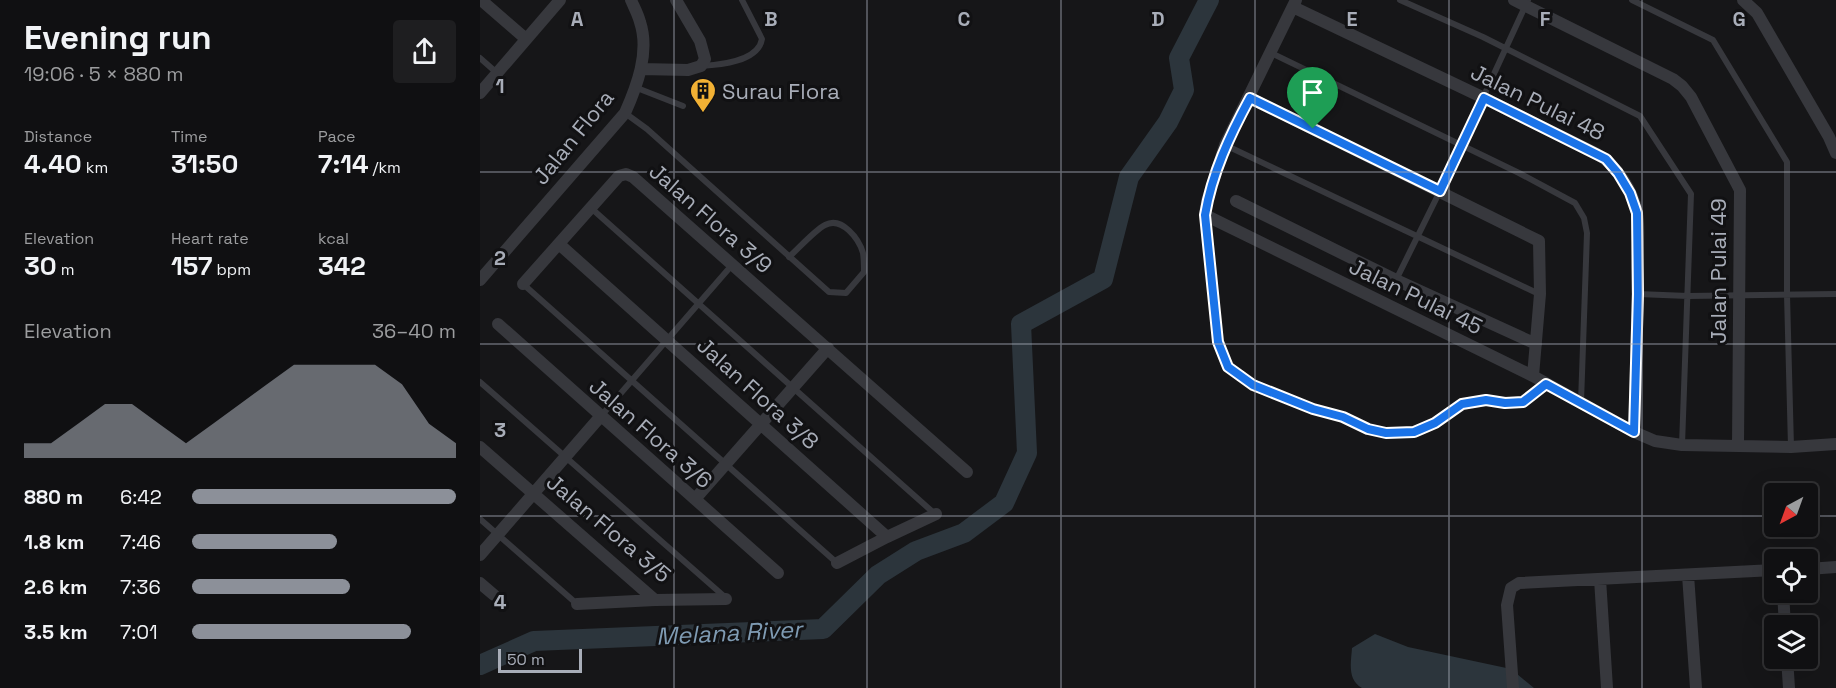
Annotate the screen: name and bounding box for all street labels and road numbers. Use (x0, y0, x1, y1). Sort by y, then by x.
street label: Jalan Pulai 48 (1466, 58, 1610, 146)
street label: Jalan Flora (526, 84, 620, 190)
street label: Jalan Flora 3/9 (644, 157, 778, 279)
street label: Jalan Pulai 49 (1704, 198, 1732, 344)
street label: Jalan Pulai 45 (1345, 252, 1487, 340)
street label: Jalan Flora 3/8 (691, 331, 825, 455)
street label: Jalan Flora 3/6 (584, 372, 718, 494)
street label: Jalan Flora 3/5 (541, 468, 677, 588)

